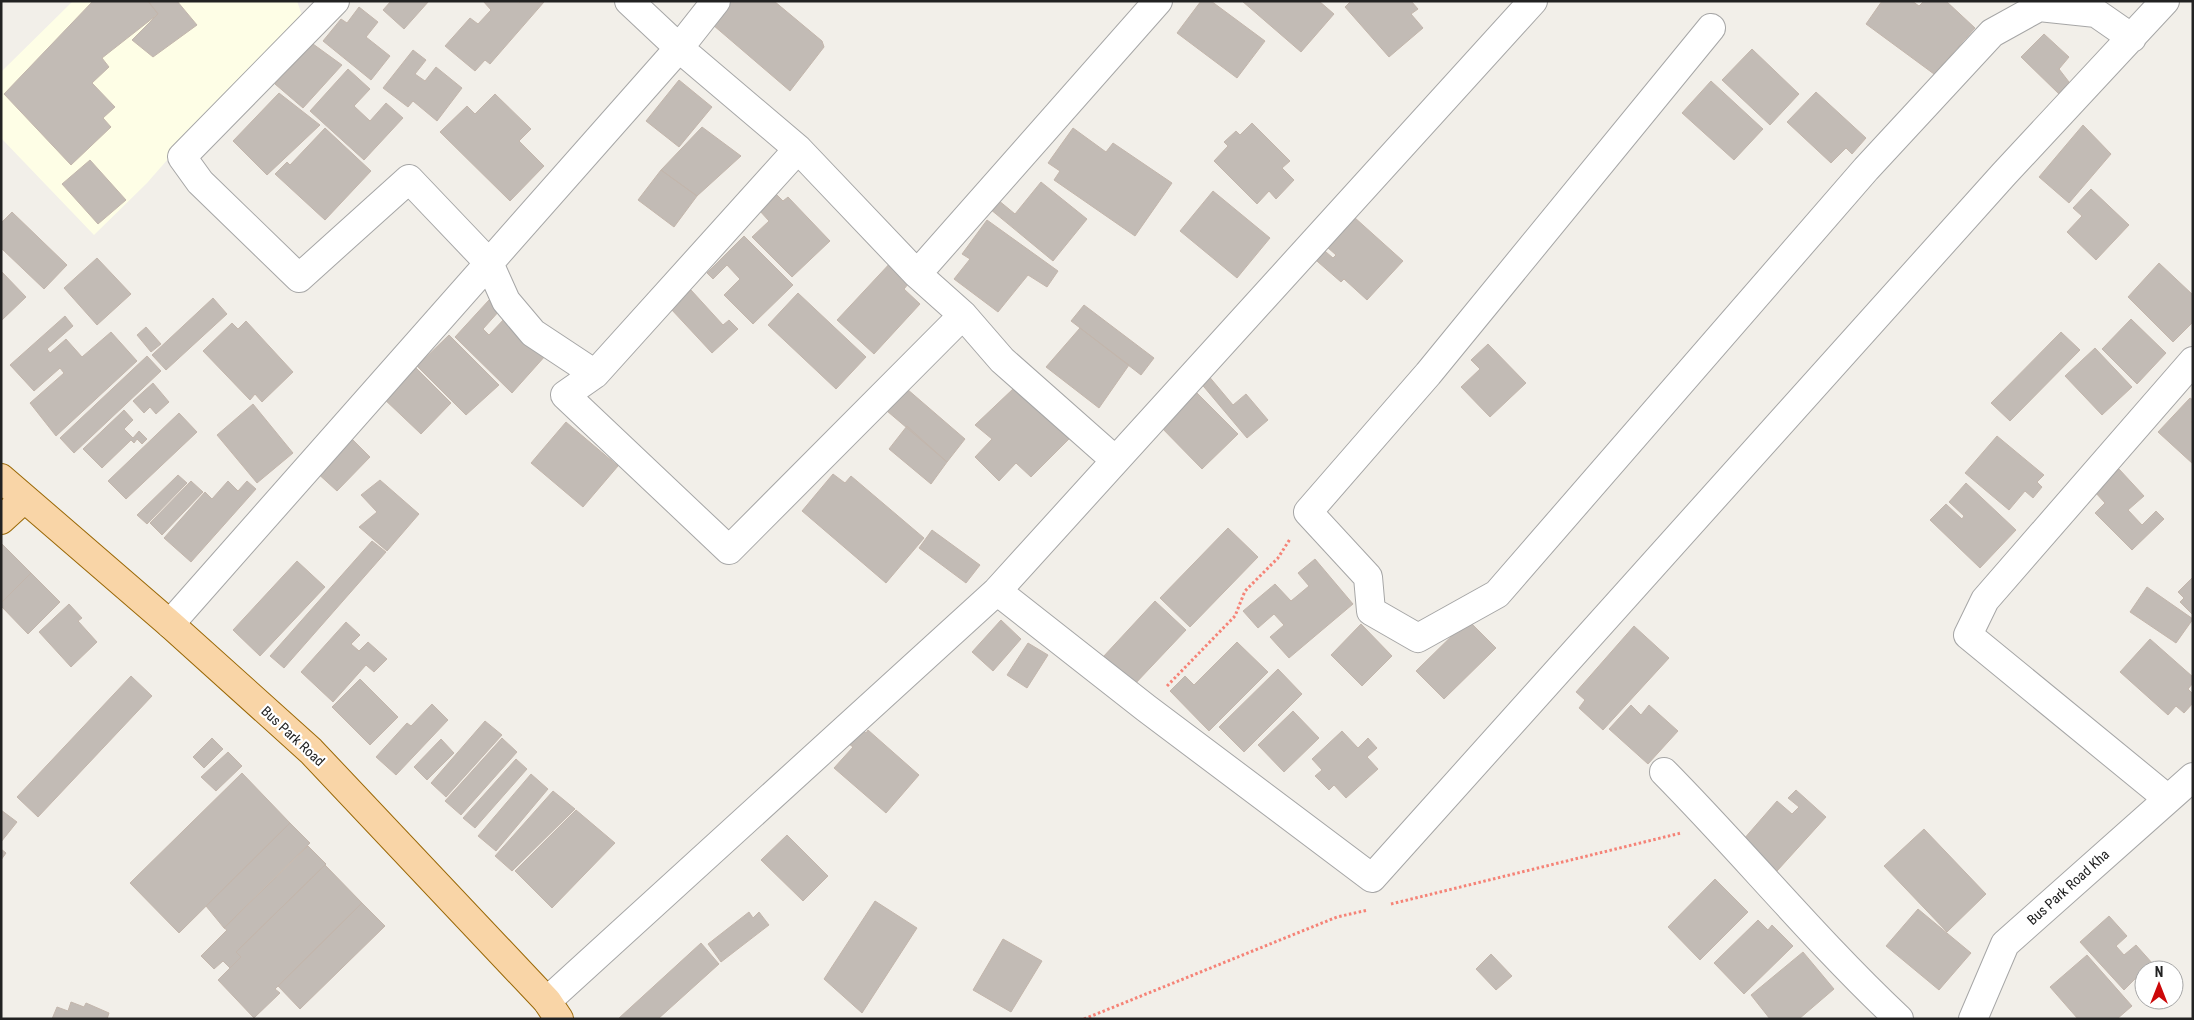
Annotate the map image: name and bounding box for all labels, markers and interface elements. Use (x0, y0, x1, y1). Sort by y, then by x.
street label: Bus Park Road (258, 703, 328, 769)
street label: Bus Park Road Kha (2024, 846, 2112, 928)
north arrow (2134, 960, 2184, 1010)
text: N (2155, 964, 2163, 980)

